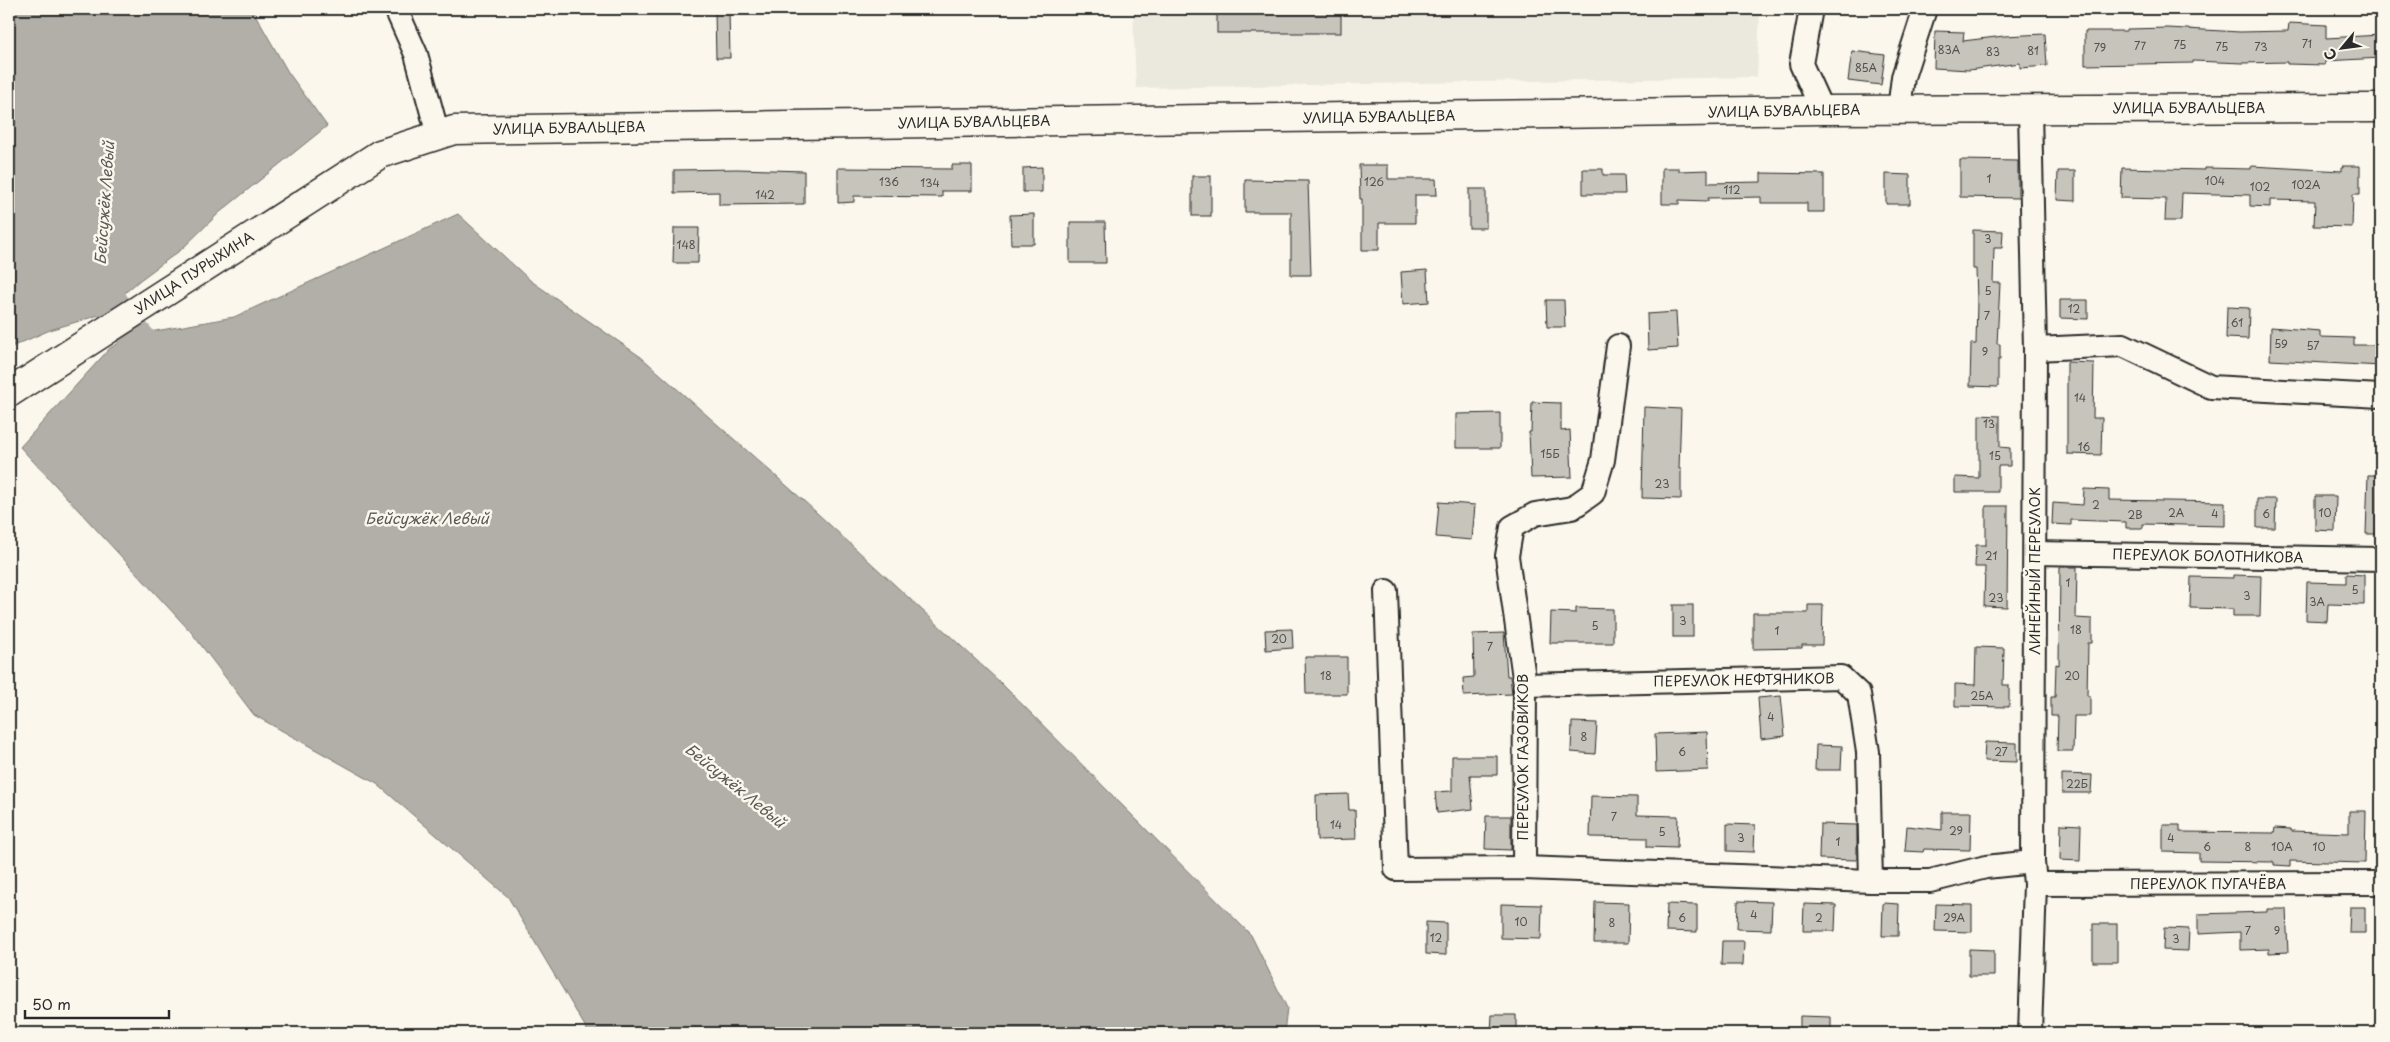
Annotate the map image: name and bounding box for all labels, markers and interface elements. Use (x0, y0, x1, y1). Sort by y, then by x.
north arrow (2318, 22, 2368, 72)
house number: 71 (2302, 35, 2312, 52)
house number: 75 (2174, 36, 2186, 53)
house number: 77 (2134, 37, 2146, 54)
house number: 75 (2216, 38, 2228, 55)
house number: 73 (2254, 38, 2268, 55)
house number: 79 (2094, 39, 2106, 56)
house number: 83А (1938, 41, 1961, 58)
house number: 81 (2027, 42, 2039, 59)
house number: 83 (1986, 43, 2000, 60)
text: С (2318, 45, 2342, 64)
house number: 85А (1855, 59, 1878, 76)
street label: УЛИЦА БУВАЛЬЦЕВА (2113, 97, 2265, 118)
street label: УЛИЦА БУВАЛЬЦЕВА (1708, 99, 1860, 122)
street label: УЛИЦА БУВАЛЬЦЕВА (1303, 105, 1455, 128)
street label: УЛИЦА БУВАЛЬЦЕВА (898, 110, 1050, 133)
street label: УЛИЦА БУВАЛЬЦЕВА (493, 116, 645, 139)
water label: Бейсужёк Левый (88, 139, 119, 265)
house number: 1 (1987, 170, 1992, 187)
house number: 104 (2205, 172, 2225, 189)
house number: 136 (879, 173, 899, 190)
house number: 126 (1364, 173, 1384, 190)
house number: 134 (920, 174, 940, 191)
house number: 102А (2292, 176, 2321, 193)
house number: 102 (2250, 178, 2270, 195)
house number: 112 (1723, 181, 1741, 198)
house number: 142 (755, 186, 775, 203)
street label: УЛИЦА ПУРЫХИНА (130, 226, 258, 319)
house number: 3 (1984, 230, 1992, 247)
house number: 148 (676, 236, 696, 253)
house number: 5 (1984, 282, 1992, 299)
house number: 12 (2068, 300, 2081, 317)
house number: 7 (1984, 307, 1990, 324)
house number: 61 (2231, 314, 2243, 331)
house number: 59 (2274, 335, 2288, 352)
house number: 57 (2306, 337, 2320, 354)
house number: 9 (1982, 343, 1988, 360)
house number: 14 (2074, 389, 2086, 406)
house number: 13 (1983, 415, 1995, 432)
house number: 16 (2078, 438, 2091, 455)
house number: 15Б (1540, 445, 1560, 462)
house number: 15 (1989, 447, 2001, 464)
house number: 23 (1655, 475, 1669, 492)
street label: ЛИНЕЙНЫЙ ПЕРЕУЛОК (2024, 487, 2045, 655)
house number: 2 (2092, 496, 2100, 513)
house number: 2А (2168, 504, 2185, 521)
house number: 10 (2319, 504, 2331, 521)
house number: 4 (2211, 505, 2219, 522)
house number: 6 (2262, 505, 2270, 522)
water label: Бейсужёк Левый (365, 506, 491, 529)
house number: 2В (2127, 506, 2143, 523)
street label: ПЕРЕУЛОК БОЛОТНИКОВА (2112, 543, 2304, 568)
house number: 21 (1985, 547, 1997, 564)
house number: 1 (2066, 574, 2071, 591)
house number: 5 (2351, 581, 2359, 598)
house number: 3 (2243, 587, 2251, 604)
house number: 23 (1989, 589, 2003, 606)
house number: 3А (2309, 593, 2325, 610)
house number: 3 (1679, 612, 1687, 629)
house number: 5 (1591, 617, 1599, 634)
house number: 18 (2070, 621, 2082, 638)
house number: 1 (1775, 622, 1780, 639)
house number: 20 (1271, 630, 1287, 647)
house number: 7 (1487, 638, 1493, 655)
house number: 18 (1320, 667, 1332, 684)
street label: ПЕРЕУЛОК НЕФТЯНИКОВ (1653, 667, 1835, 692)
house number: 20 (2064, 667, 2080, 684)
street label: ПЕРЕУЛОК ГАЗОВИКОВ (1512, 674, 1533, 840)
house number: 25А (1970, 687, 1994, 704)
house number: 4 (1767, 708, 1775, 725)
house number: 8 (1581, 728, 1588, 745)
water label: Бейсужёк Левый (681, 737, 793, 834)
house number: 6 (1678, 743, 1686, 760)
house number: 27 (1994, 743, 2008, 760)
house number: 22Б (2066, 775, 2088, 792)
house number: 7 (1611, 808, 1617, 825)
house number: 14 (1330, 816, 1342, 833)
house number: 29 (1949, 822, 1963, 839)
house number: 5 (1658, 823, 1666, 840)
house number: 3 (1737, 829, 1745, 846)
house number: 4 (2167, 829, 2175, 846)
house number: 1 (1836, 833, 1841, 850)
house number: 6 (2203, 838, 2211, 855)
house number: 8 (2245, 838, 2252, 855)
house number: 10А (2271, 838, 2293, 855)
house number: 10 (2313, 838, 2325, 855)
street label: ПЕРЕУЛОК ПУГАЧЁВА (2130, 873, 2286, 894)
house number: 4 (1750, 906, 1758, 923)
house number: 6 (1678, 909, 1686, 926)
house number: 2 (1815, 909, 1823, 926)
house number: 29А (1943, 909, 1966, 926)
house number: 10 (1515, 913, 1527, 930)
house number: 8 (1609, 914, 1616, 931)
house number: 7 (2245, 922, 2251, 939)
house number: 9 (2274, 922, 2280, 939)
house number: 12 (1430, 929, 1443, 946)
house number: 3 (2172, 930, 2180, 947)
scale bar (25, 987, 169, 1019)
text: 50 m (32, 992, 71, 1015)

